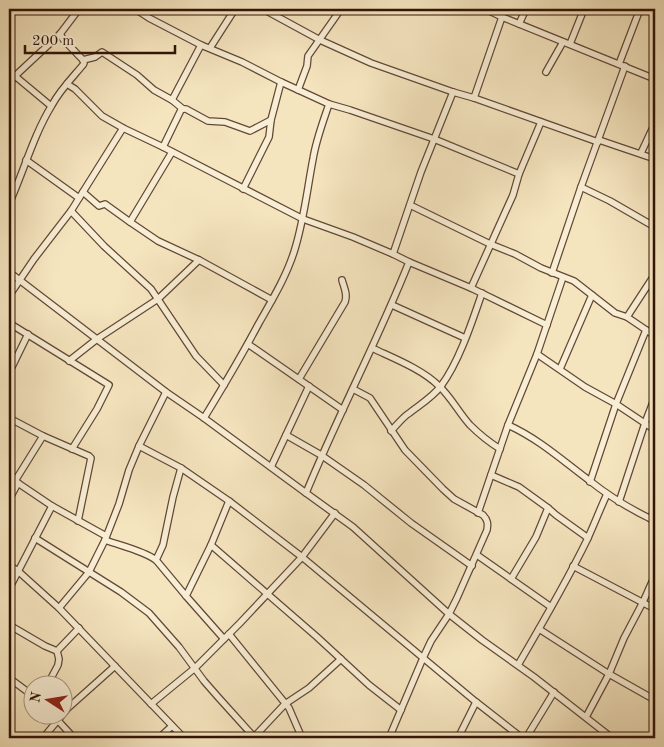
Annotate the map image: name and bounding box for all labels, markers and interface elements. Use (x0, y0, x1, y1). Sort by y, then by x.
scale bar (25, 22, 175, 54)
text: 200 m (32, 34, 74, 49)
north arrow (22, 674, 72, 724)
text: N (28, 691, 44, 704)

